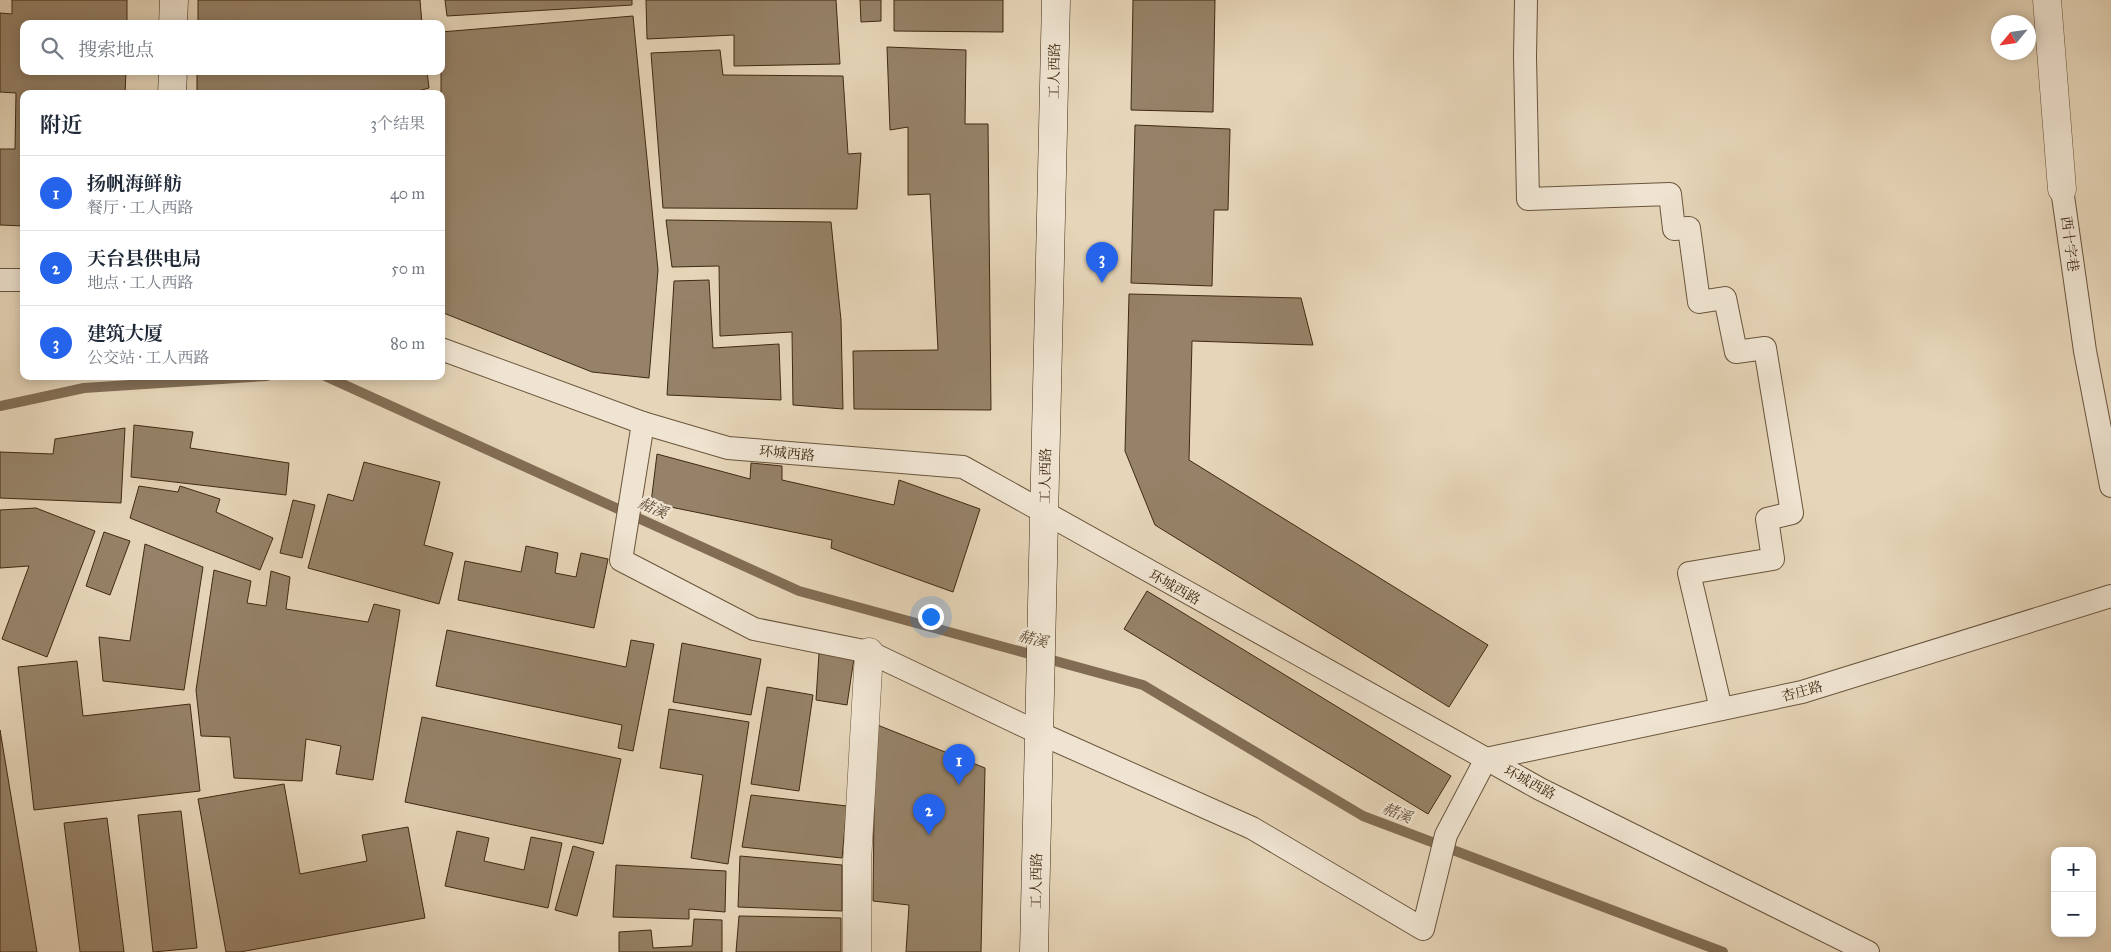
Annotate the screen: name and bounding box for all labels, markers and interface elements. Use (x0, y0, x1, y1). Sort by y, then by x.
north arrow (1991, 15, 2036, 60)
search box (20, 20, 445, 75)
icon: search (38, 34, 66, 62)
text: 搜索地点 (78, 38, 154, 61)
street label: 工人西路 (1046, 43, 1063, 99)
text: 附近 (40, 112, 82, 138)
text: 3个结果 (371, 114, 425, 133)
text: 扬帆海鲜舫 (87, 172, 182, 195)
text: 1 (53, 184, 59, 203)
text: 40 m (390, 184, 425, 203)
text: 餐厅 · 工人西路 (87, 198, 193, 217)
street label: 西十字巷 (2057, 215, 2082, 273)
pin: 3 (1086, 242, 1118, 283)
text: 天台县供电局 (87, 247, 201, 270)
text: 2 (52, 259, 60, 278)
text: 50 m (391, 259, 425, 278)
text: 地点 · 工人西路 (87, 273, 193, 292)
text: 建筑大厦 (87, 322, 163, 345)
text: 3 (53, 334, 59, 353)
text: 80 m (390, 334, 425, 353)
text: 公交站 · 工人西路 (87, 348, 209, 367)
street label: 环城西路 (758, 443, 816, 464)
street label: 工人西路 (1037, 448, 1054, 504)
water label: 赭溪 (636, 494, 672, 523)
street label: 环城西路 (1146, 566, 1203, 608)
your location (918, 604, 944, 630)
water label: 赭溪 (1016, 626, 1052, 652)
street label: 杏庄路 (1780, 678, 1825, 705)
pin: 1 (943, 744, 975, 785)
street label: 环城西路 (1501, 762, 1558, 803)
pin: 2 (913, 794, 945, 835)
water label: 赭溪 (1380, 799, 1416, 827)
map controls (2051, 847, 2096, 937)
button: + (2051, 847, 2096, 892)
street label: 工人西路 (1028, 853, 1045, 909)
button: − (2051, 892, 2096, 937)

